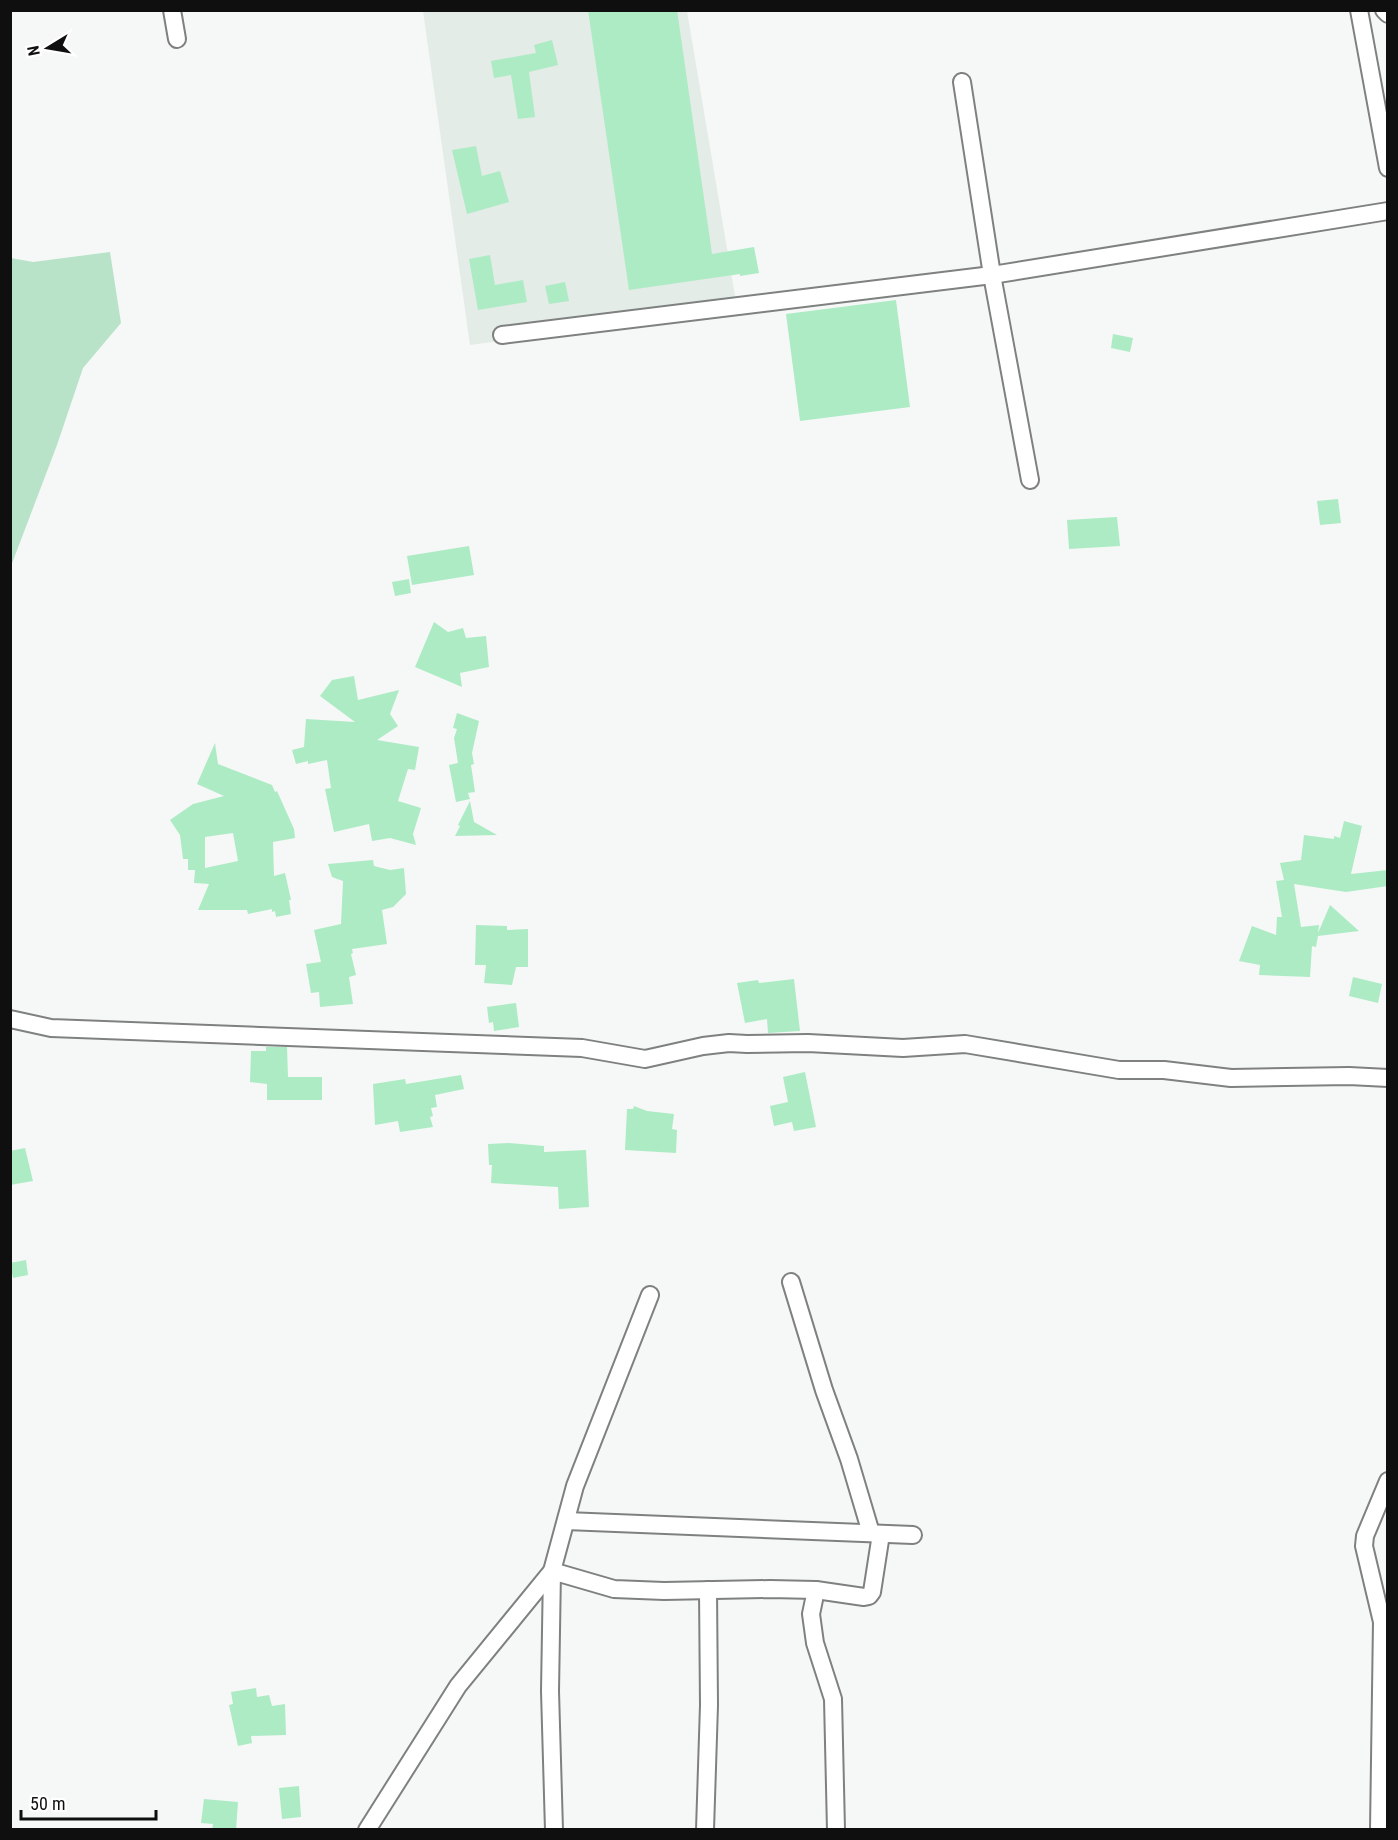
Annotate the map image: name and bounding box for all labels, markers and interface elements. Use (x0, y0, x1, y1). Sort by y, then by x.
north arrow (18, 18, 78, 78)
text: N (24, 44, 44, 57)
scale bar (21, 1783, 156, 1821)
text: 50 m (30, 1793, 65, 1814)

